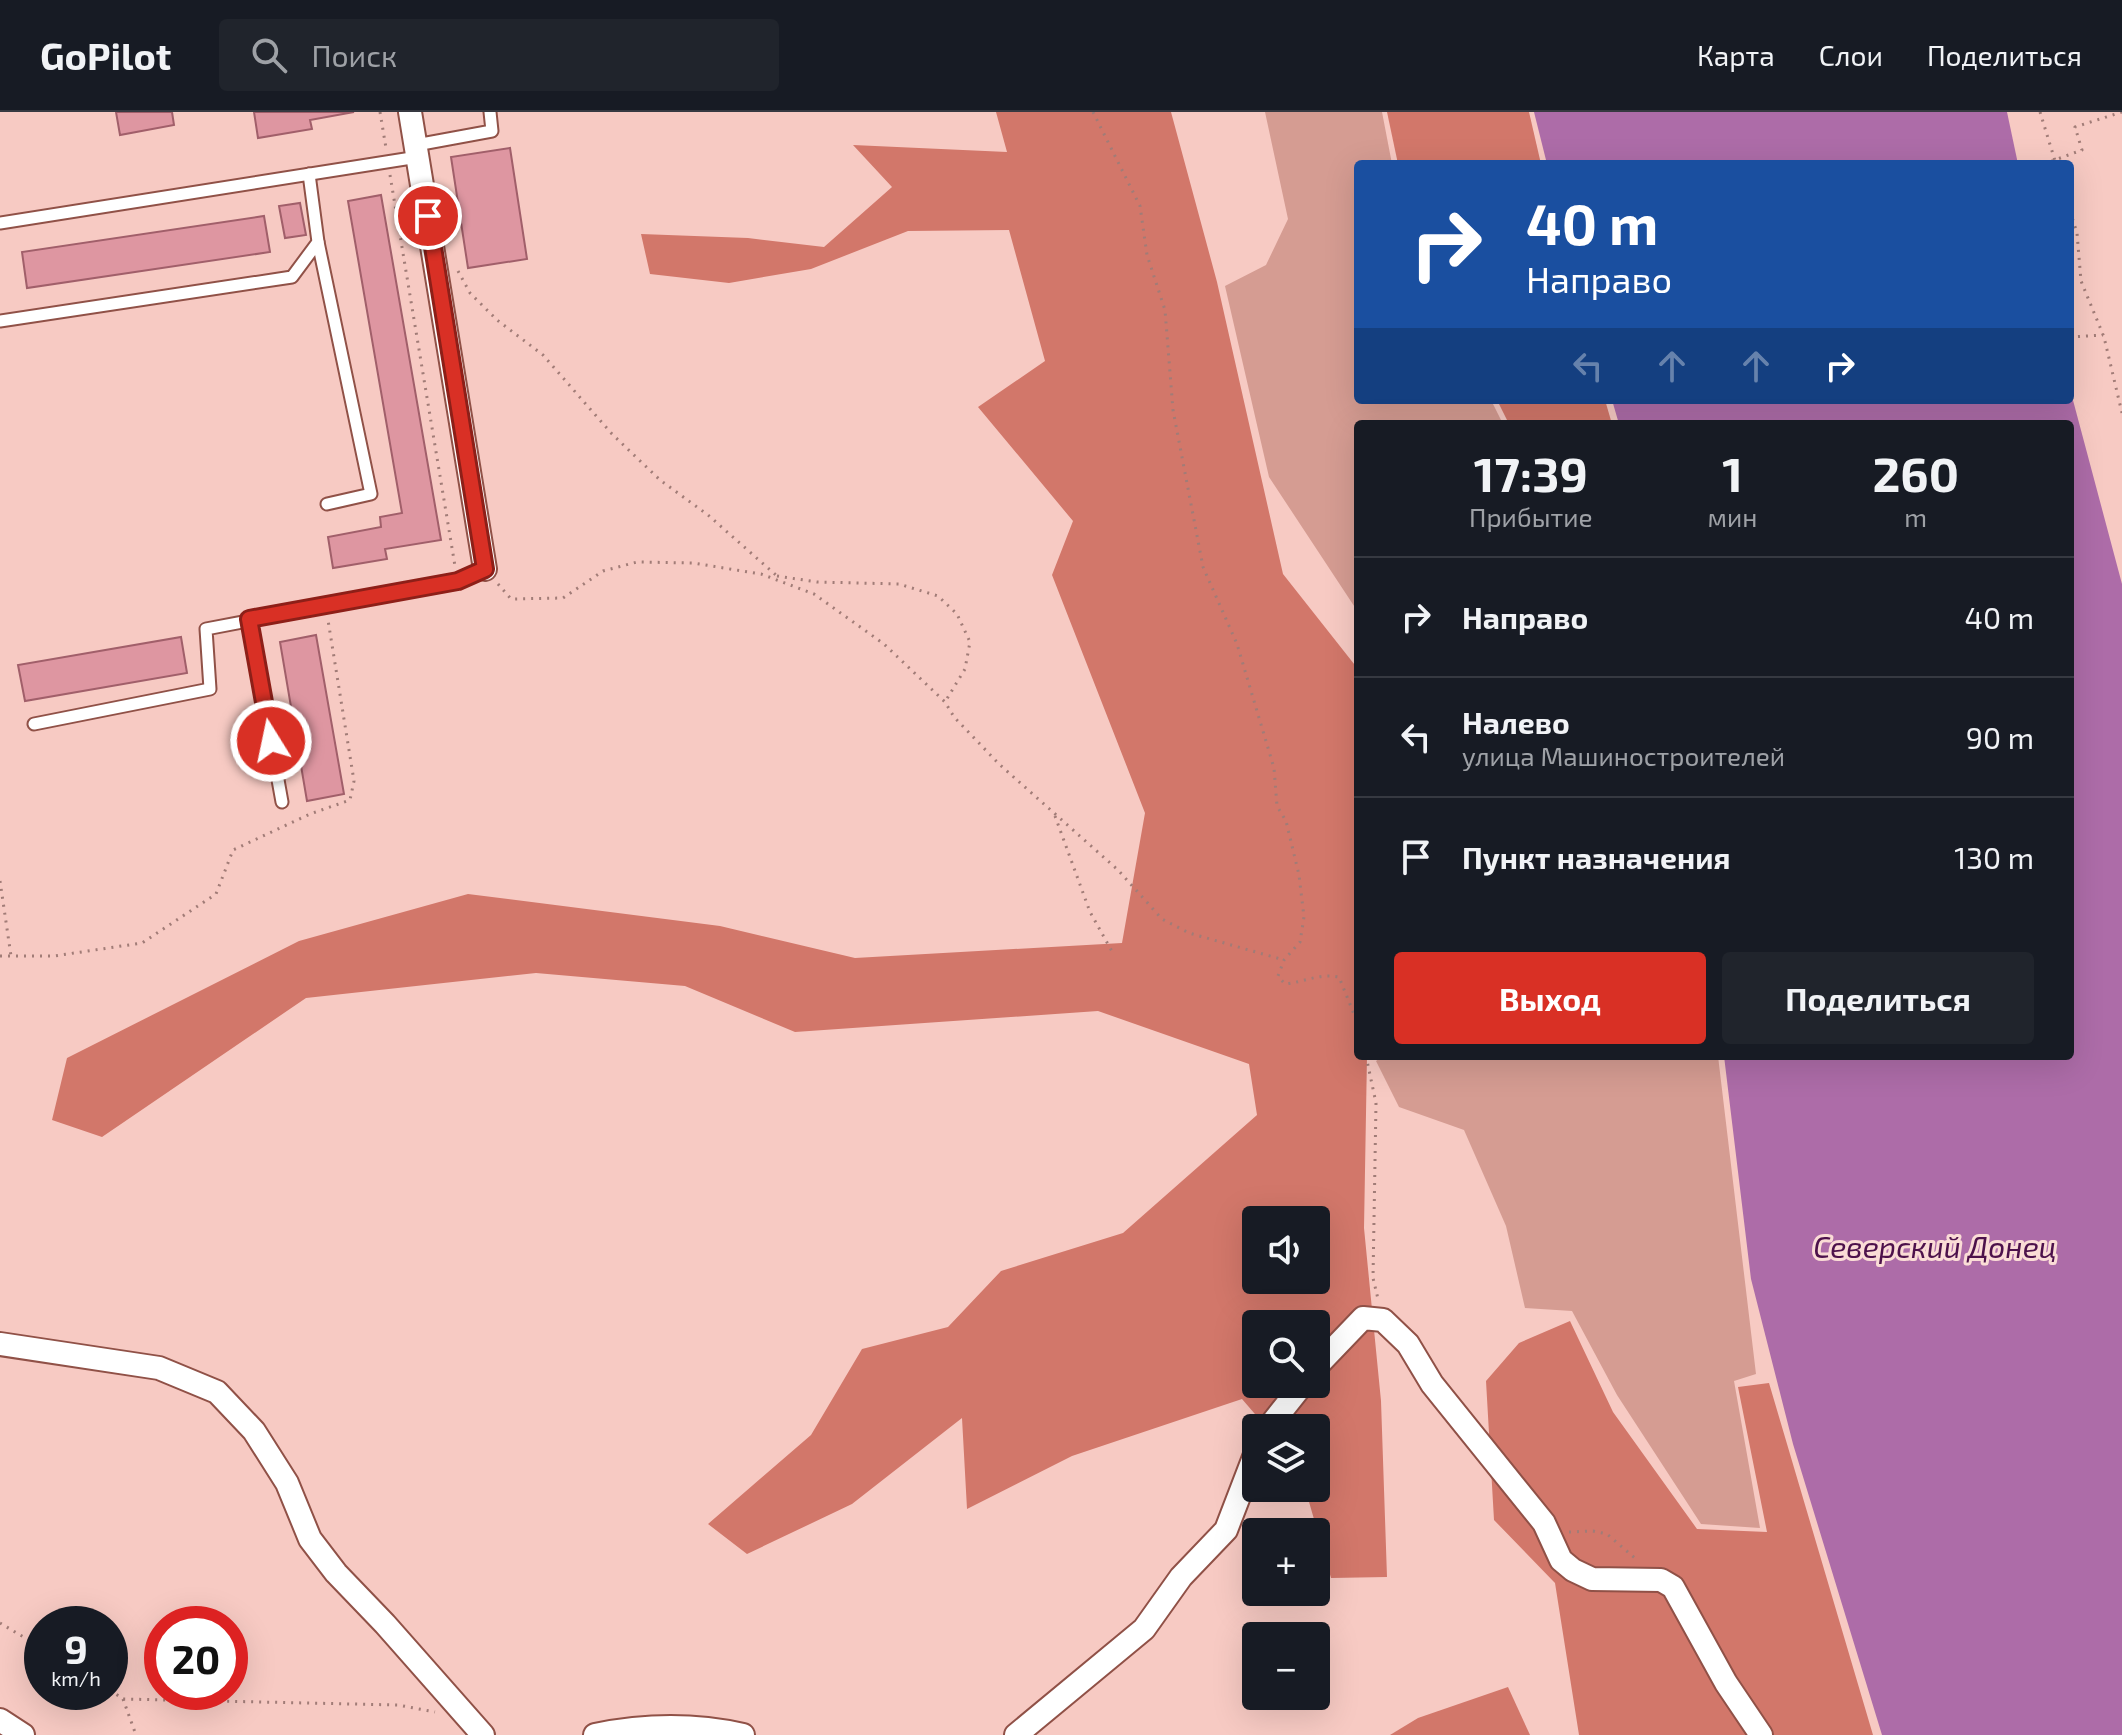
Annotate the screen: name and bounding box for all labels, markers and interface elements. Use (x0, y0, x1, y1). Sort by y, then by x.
search box (219, 19, 779, 91)
text: GoPilot (40, 32, 171, 78)
icon: search (247, 33, 291, 77)
text: Поиск (311, 37, 397, 73)
text: Карта (1697, 38, 1775, 72)
text: Слои (1819, 38, 1883, 72)
text: Поделиться (1927, 38, 2082, 72)
pin (394, 182, 462, 250)
text: 40 m (1526, 189, 1658, 256)
icon: right (1394, 192, 1498, 296)
icon: arrive (406, 194, 450, 238)
text: Направо (1526, 257, 1672, 300)
icon: left (1566, 344, 1610, 388)
icon: ahead (1650, 344, 1694, 388)
icon: ahead (1734, 344, 1778, 388)
icon: right (1818, 344, 1862, 388)
text: 17:39 (1474, 444, 1588, 502)
text: 1 (1722, 444, 1743, 502)
text: 260 (1872, 444, 1959, 502)
text: Прибытие (1469, 501, 1593, 532)
text: мин (1708, 501, 1757, 532)
text: m (1904, 501, 1927, 532)
icon: right (1394, 595, 1438, 639)
text: Направо (1462, 599, 1588, 635)
text: 40 m (1964, 599, 2034, 635)
position arrow (229, 699, 313, 783)
text: Налево (1462, 704, 1570, 740)
icon: left (1394, 715, 1438, 759)
text: 90 m (1966, 719, 2034, 755)
text: улица Машиностроителей (1462, 740, 1785, 771)
icon: arrive (1394, 835, 1438, 879)
text: Пункт назначения (1462, 839, 1730, 875)
text: 130 m (1954, 839, 2034, 875)
button: Выход (1394, 952, 1706, 1044)
button: Поделиться (1722, 952, 2034, 1044)
map controls (1242, 1206, 1330, 1710)
button: sound (1242, 1206, 1330, 1294)
water label: Северский Донец (1813, 1228, 2057, 1264)
button: search (1242, 1310, 1330, 1398)
button: layers (1242, 1414, 1330, 1502)
button: + (1242, 1518, 1330, 1606)
speed limit sign: 20 (144, 1606, 248, 1710)
button: − (1242, 1622, 1330, 1710)
text: 9 (64, 1624, 88, 1672)
text: km/h (51, 1666, 101, 1690)

